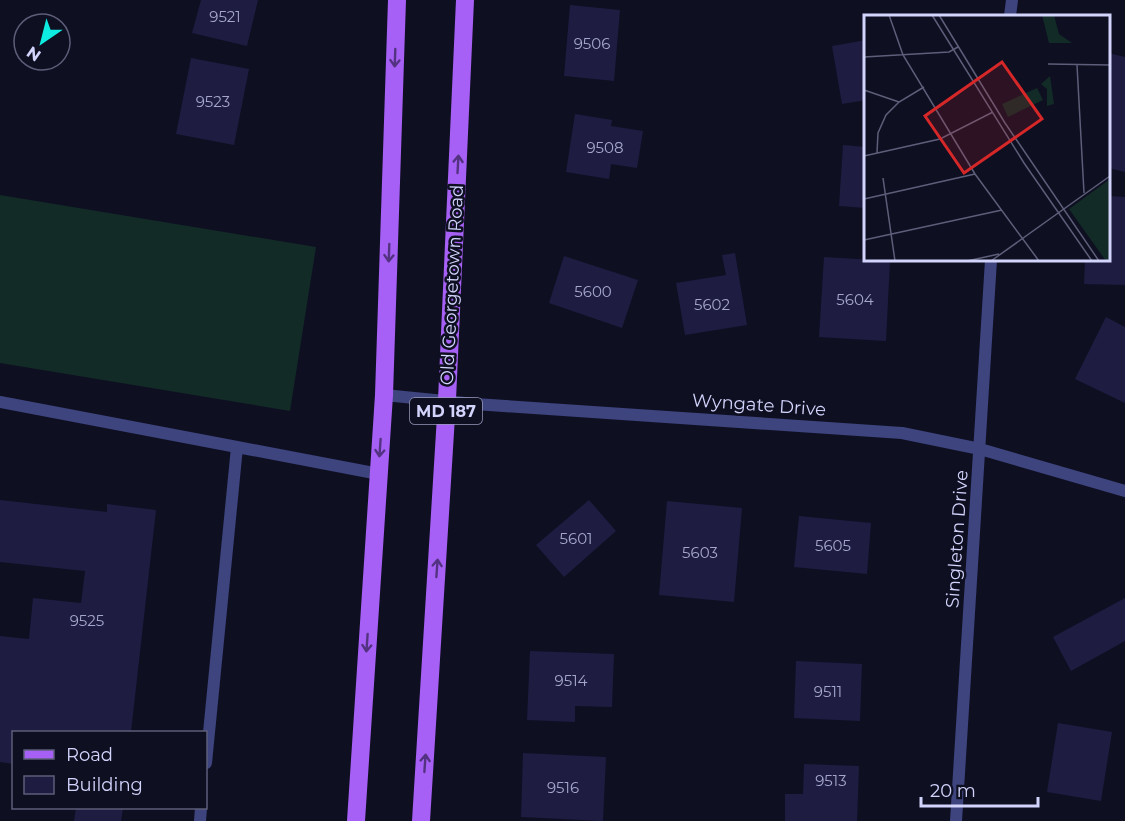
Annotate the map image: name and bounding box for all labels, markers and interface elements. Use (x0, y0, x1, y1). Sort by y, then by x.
house number: 9521 (209, 7, 241, 26)
north arrow (12, 12, 72, 72)
inset map (864, 15, 1110, 261)
house number: 9506 (574, 34, 610, 53)
text: N (23, 42, 44, 65)
one-way arrow (389, 48, 401, 68)
house number: 9523 (196, 92, 230, 111)
house number: 9508 (586, 138, 624, 157)
one-way arrow (452, 154, 463, 174)
street label: Old Georgetown Road (436, 184, 468, 386)
one-way arrow (383, 243, 394, 263)
house number: 5600 (574, 282, 612, 301)
house number: 5604 (836, 290, 874, 309)
house number: 5602 (694, 295, 730, 314)
street label: Wyngate Drive (691, 389, 827, 421)
road number: MD 187 (410, 398, 482, 424)
one-way arrow (375, 438, 386, 458)
street label: Singleton Drive (941, 469, 973, 609)
house number: 5601 (560, 529, 592, 548)
house number: 5605 (815, 536, 851, 555)
house number: 5603 (682, 543, 718, 562)
one-way arrow (431, 559, 442, 578)
house number: 9525 (70, 611, 104, 630)
one-way arrow (362, 632, 373, 652)
house number: 9514 (555, 671, 588, 690)
house number: 9511 (814, 682, 842, 701)
legend (12, 731, 207, 809)
text: Road (66, 744, 113, 766)
one-way arrow (419, 753, 430, 773)
scale bar (921, 770, 1038, 808)
house number: 9513 (815, 771, 847, 790)
text: Building (66, 774, 143, 796)
house number: 9516 (547, 778, 579, 797)
text: 20 m (930, 780, 976, 802)

